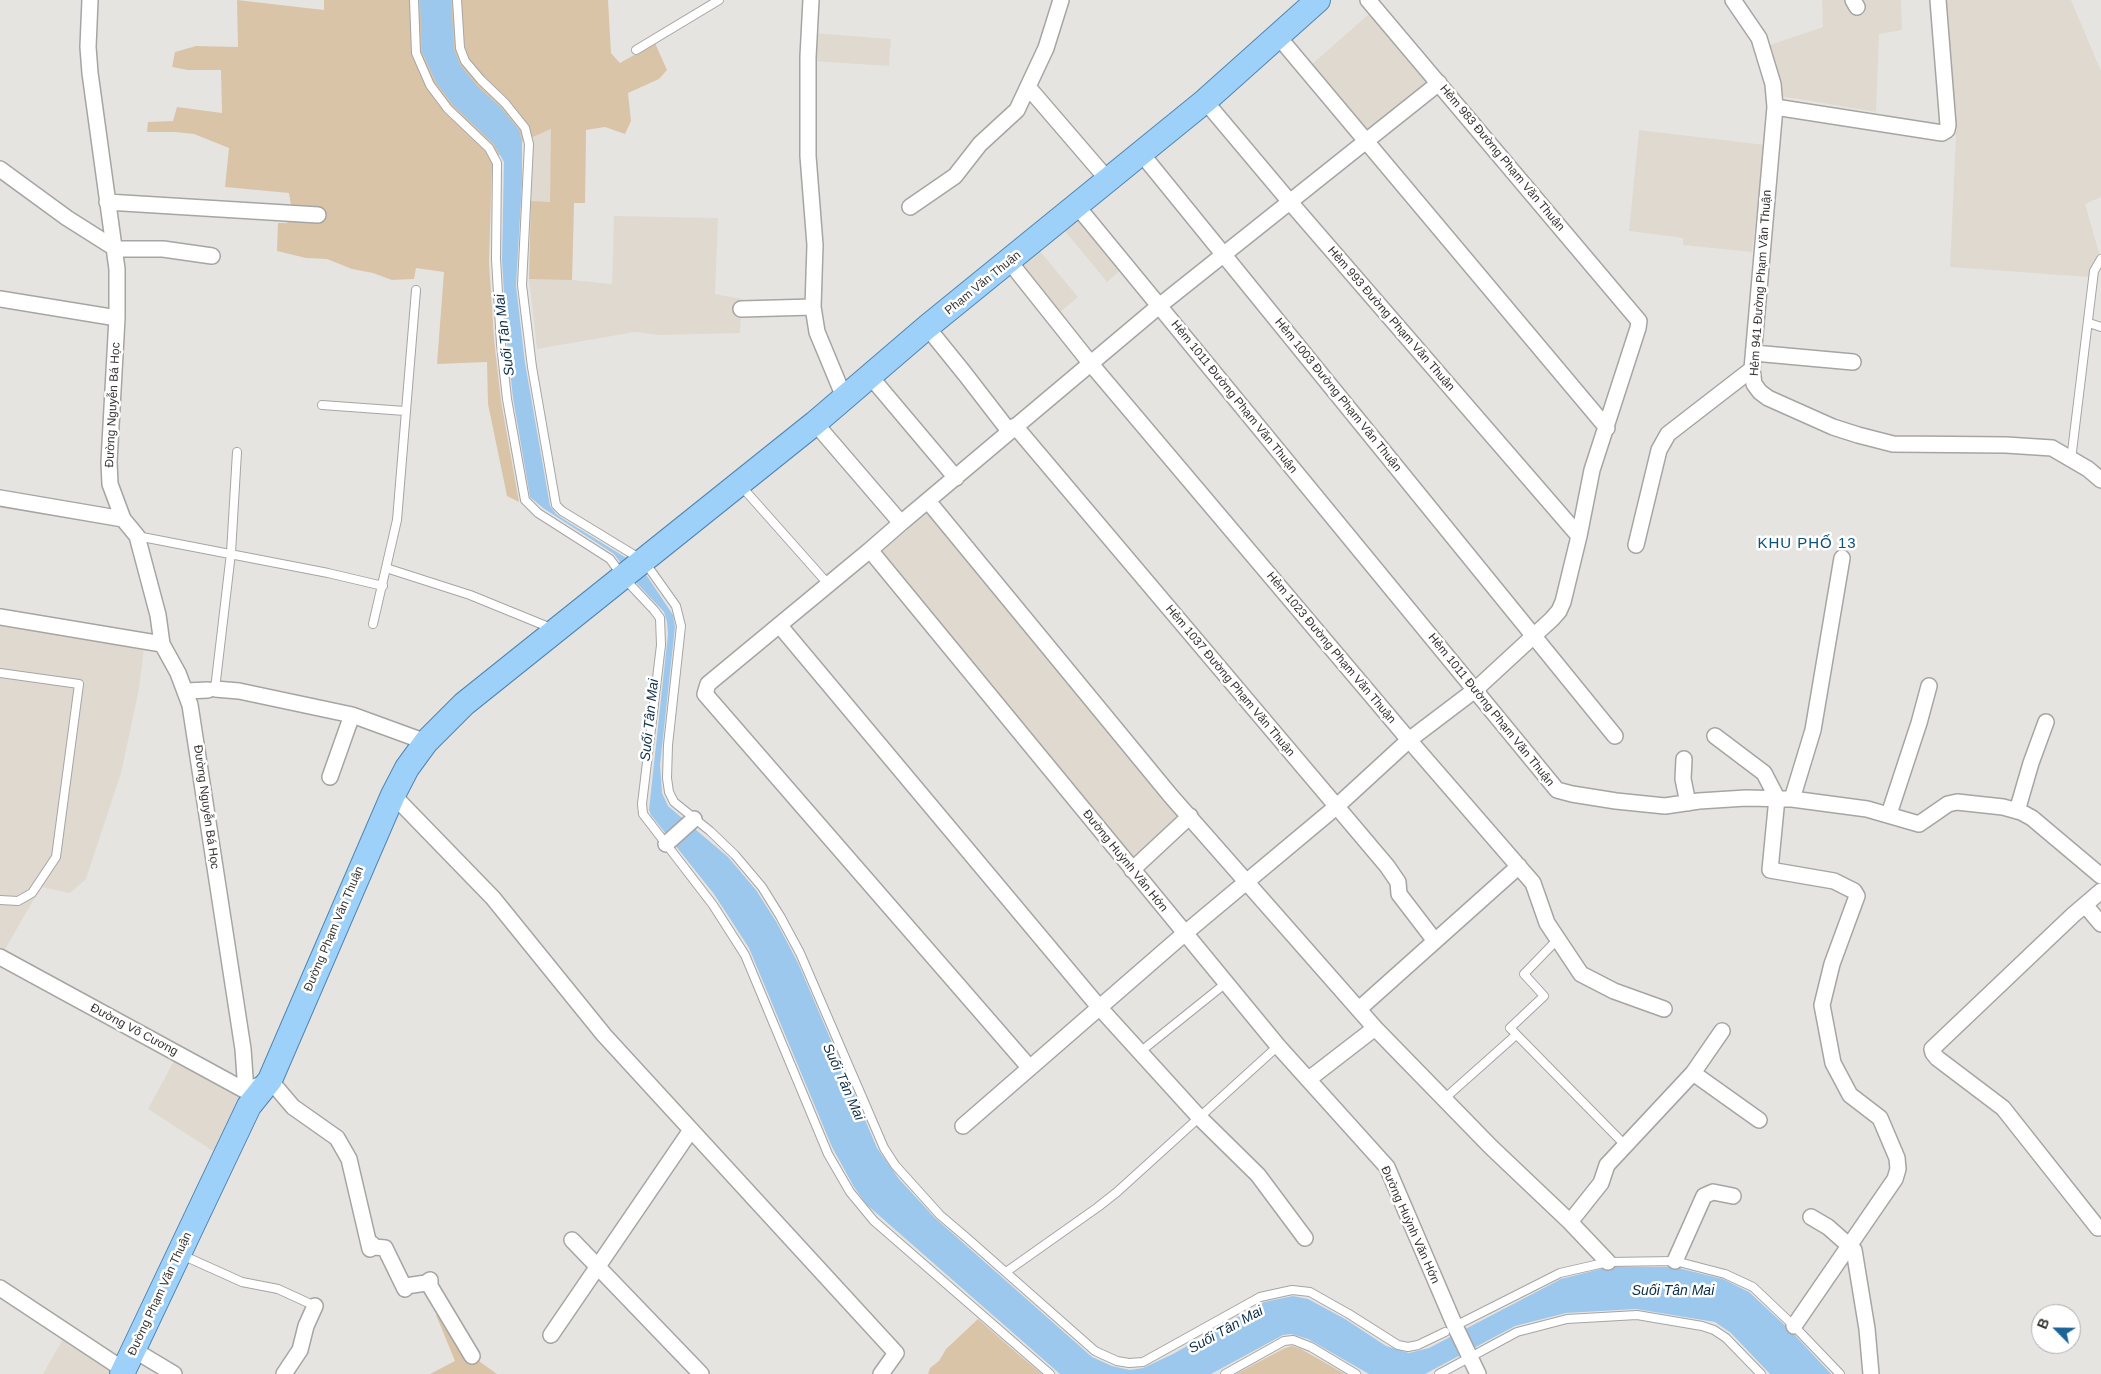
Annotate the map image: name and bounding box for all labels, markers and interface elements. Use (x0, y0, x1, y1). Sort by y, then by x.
street label: Hẻm 983 Đường Phạm Văn Thuận (1436, 82, 1568, 234)
street label: Hẻm 941 Đường Phạm Văn Thuận (1747, 189, 1775, 377)
street label: Hẻm 993 Đường Phạm Văn Thuận (1324, 244, 1458, 394)
street label: Phạm Văn Thuận (942, 248, 1024, 318)
water label: Suối Tân Mai (492, 293, 518, 377)
street label: Hẻm 1003 Đường Phạm Văn Thuận (1272, 315, 1404, 475)
street label: Hẻm 1011 Đường Phạm Văn Thuận (1168, 318, 1300, 476)
street label: Đường Nguyễn Bá Học (103, 342, 123, 468)
district label: KHU PHỐ 13 (1756, 535, 1858, 553)
street label: Hẻm 1023 Đường Phạm Văn Thuận (1263, 569, 1399, 727)
street label: Hẻm 1037 Đường Phạm Văn Thuận (1162, 602, 1298, 760)
street label: Hẻm 1011 Đường Phạm Văn Thuận (1425, 631, 1557, 789)
water label: Suối Tân Mai (637, 678, 663, 762)
street label: Đường Nguyễn Bá Học (190, 744, 222, 870)
street label: Đường Huỳnh Văn Hớn (1079, 807, 1171, 915)
street label: Đường Phạm Văn Thuận (301, 864, 367, 994)
street label: Đường Võ Cương (88, 1001, 180, 1059)
water label: Suối Tân Mai (819, 1041, 867, 1123)
street label: Đường Huỳnh Văn Hớn (1378, 1164, 1442, 1286)
street label: Đường Phạm Văn Thuận (125, 1230, 195, 1358)
water label: Suối Tân Mai (1632, 1283, 1714, 1299)
water label: Suối Tân Mai (1186, 1303, 1266, 1357)
north arrow (2031, 1304, 2081, 1354)
text: B (2034, 1316, 2052, 1331)

